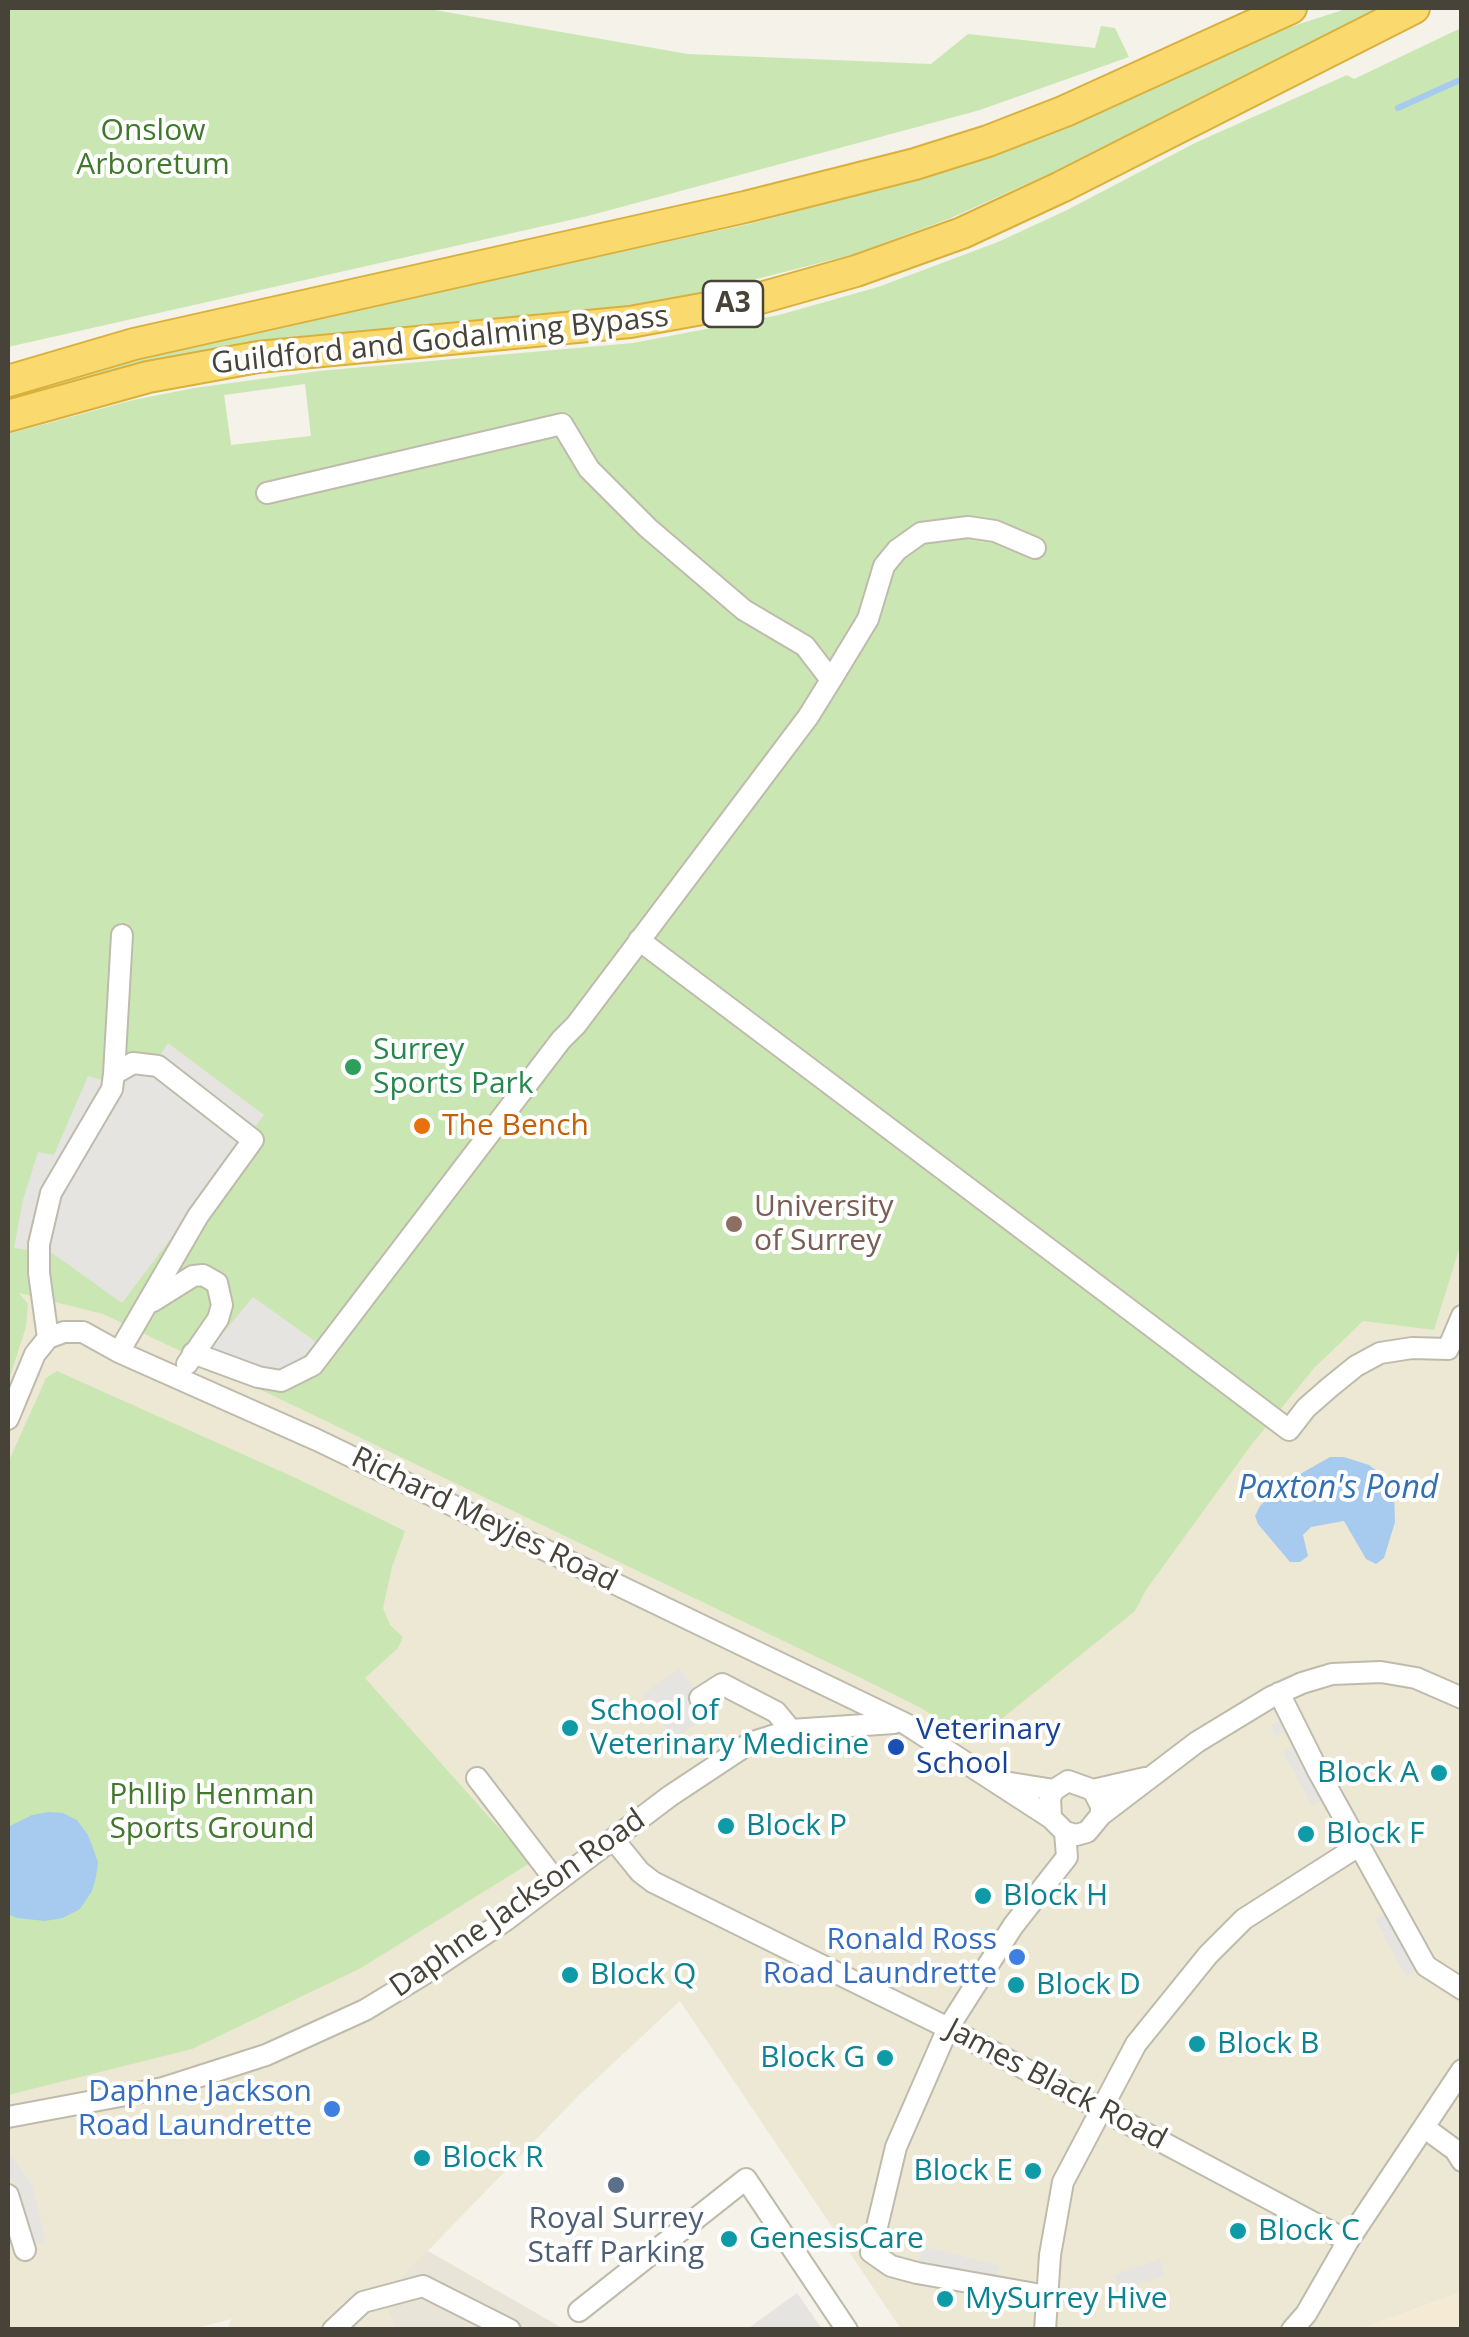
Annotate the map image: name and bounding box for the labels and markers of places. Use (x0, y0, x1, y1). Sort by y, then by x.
place label: Surrey Sports Park (373, 1032, 534, 1102)
marker: Surrey Sports Park (342, 1056, 364, 1078)
place label: The Bench (442, 1108, 589, 1144)
marker: The Bench (411, 1115, 433, 1137)
place label: University of Surrey (754, 1189, 894, 1260)
marker: University of Surrey (723, 1213, 745, 1235)
place label: School of Veterinary Medicine (590, 1693, 869, 1764)
place label: Veterinary School (916, 1712, 1060, 1782)
marker: School of Veterinary Medicine (559, 1717, 581, 1739)
marker: Veterinary School (885, 1736, 907, 1758)
place label: Block A (1317, 1755, 1419, 1791)
marker: Block A (1428, 1762, 1450, 1784)
place label: Block P (746, 1808, 847, 1844)
marker: Block P (715, 1815, 737, 1837)
place label: Block F (1326, 1816, 1424, 1852)
marker: Block F (1295, 1823, 1317, 1845)
place label: Block H (1003, 1878, 1108, 1914)
marker: Block H (972, 1885, 994, 1907)
place label: Ronald Ross Road Laundrette (763, 1922, 997, 1992)
marker: Ronald Ross Road Laundrette (1006, 1946, 1028, 1968)
place label: Block Q (590, 1957, 696, 1993)
marker: Block Q (559, 1964, 581, 1986)
place label: Block D (1036, 1967, 1141, 2003)
marker: Block D (1005, 1974, 1027, 1996)
place label: Block B (1217, 2026, 1319, 2062)
marker: Block B (1186, 2033, 1208, 2055)
place label: Block G (760, 2040, 865, 2076)
marker: Block G (874, 2047, 896, 2069)
place label: Daphne Jackson Road Laundrette (78, 2074, 312, 2144)
marker: Daphne Jackson Road Laundrette (321, 2098, 343, 2120)
place label: Block R (442, 2140, 543, 2176)
marker: Block R (411, 2147, 433, 2169)
place label: Block E (913, 2153, 1013, 2189)
marker: Block E (1022, 2160, 1044, 2182)
marker: Royal Surrey Staff Parking (605, 2174, 627, 2196)
place label: Royal Surrey Staff Parking (528, 2201, 704, 2272)
place label: Block C (1258, 2213, 1360, 2249)
marker: Block C (1227, 2220, 1249, 2242)
place label: GenesisCare (749, 2221, 924, 2257)
marker: GenesisCare (718, 2228, 740, 2250)
place label: MySurrey Hive (965, 2281, 1168, 2317)
marker: MySurrey Hive (934, 2288, 956, 2310)

